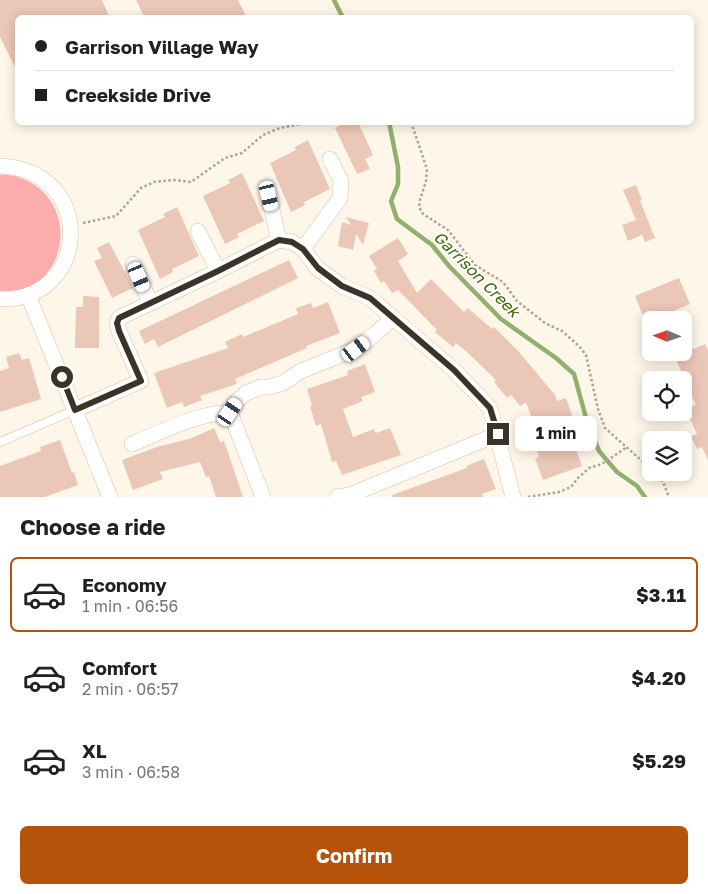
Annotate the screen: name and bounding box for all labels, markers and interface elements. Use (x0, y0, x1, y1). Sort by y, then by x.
text: Garrison Village Way (65, 35, 259, 58)
text: Creekside Drive (65, 83, 211, 106)
car (258, 180, 279, 212)
water label: Garrison Creek (430, 227, 526, 323)
car (126, 260, 151, 294)
north arrow (642, 311, 692, 361)
map controls (642, 311, 692, 481)
car (339, 334, 372, 364)
route start (51, 366, 73, 388)
button: locate (642, 371, 692, 421)
car (215, 395, 244, 429)
callout: 1 min (516, 416, 598, 452)
route end (487, 423, 509, 445)
text: 1 min (536, 423, 576, 443)
button: layers (642, 431, 692, 481)
text: Choose a ride (20, 513, 166, 540)
icon: car (22, 572, 67, 617)
text: Economy (82, 573, 167, 596)
text: $3.11 (636, 583, 686, 606)
text: 1 min · 06:56 (82, 596, 178, 616)
icon: car (22, 655, 67, 700)
text: Comfort (82, 656, 157, 679)
text: $4.20 (631, 666, 686, 689)
text: 2 min · 06:57 (82, 679, 179, 699)
icon: car (22, 738, 67, 783)
text: XL (82, 739, 107, 762)
text: $5.29 (632, 749, 686, 772)
text: 3 min · 06:58 (82, 762, 180, 782)
button: Confirm (20, 826, 688, 884)

